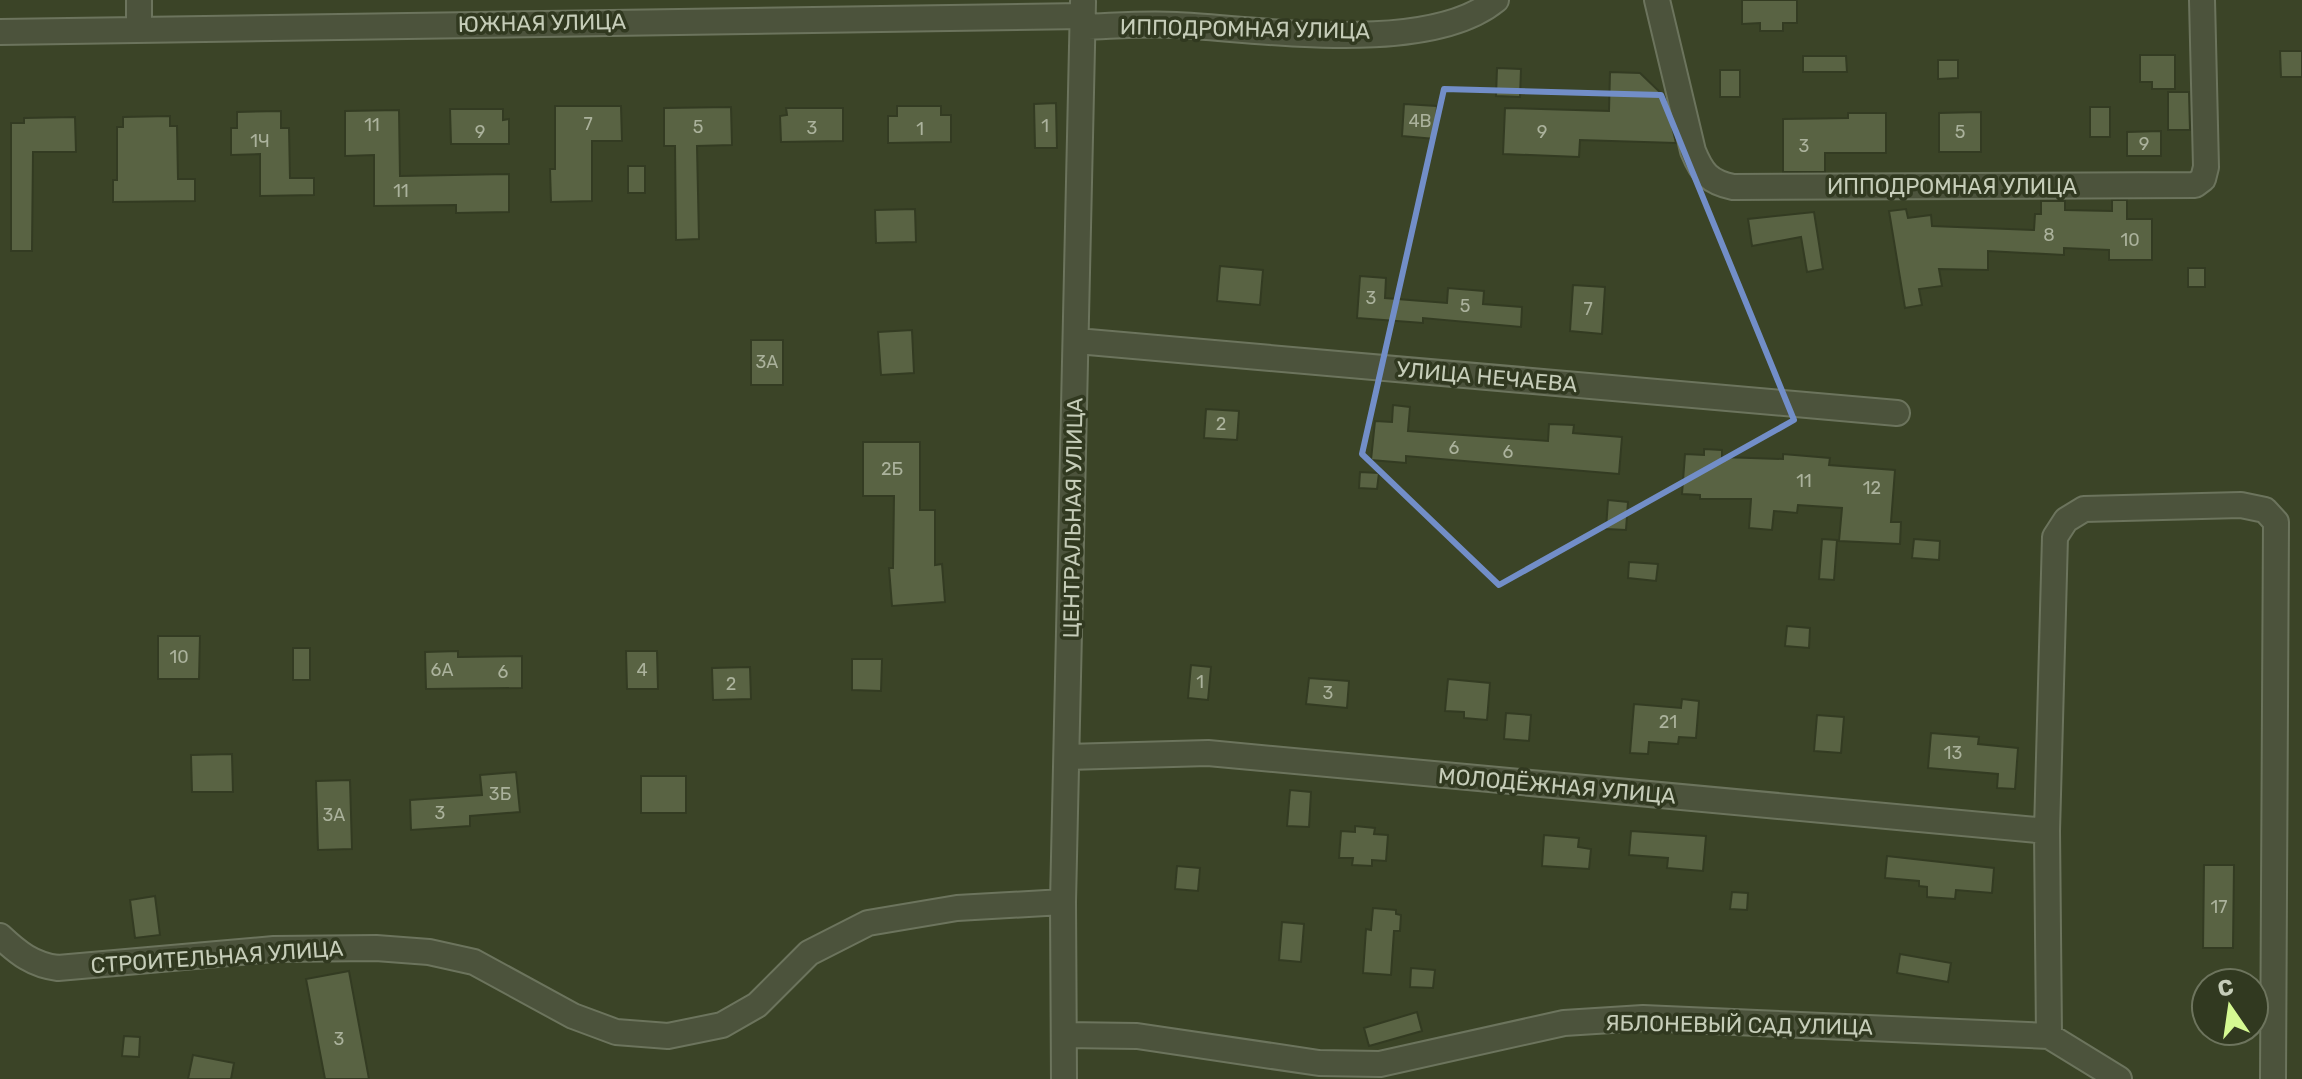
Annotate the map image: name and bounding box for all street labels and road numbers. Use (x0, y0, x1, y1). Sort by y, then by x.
street label: ЮЖНАЯ УЛИЦА (458, 8, 627, 38)
street label: ИППОДРОМНАЯ УЛИЦА (1120, 13, 1370, 45)
street label: ИППОДРОМНАЯ УЛИЦА (1827, 173, 2077, 200)
street label: УЛИЦА НЕЧАЕВА (1396, 356, 1579, 398)
street label: ЦЕНТРАЛЬНАЯ УЛИЦА (1057, 397, 1089, 639)
street label: МОЛОДЁЖНАЯ УЛИЦА (1437, 762, 1677, 810)
street label: СТРОИТЕЛЬНАЯ УЛИЦА (90, 935, 344, 979)
street label: ЯБЛОНЕВЫЙ САД УЛИЦА (1605, 1009, 1873, 1041)

